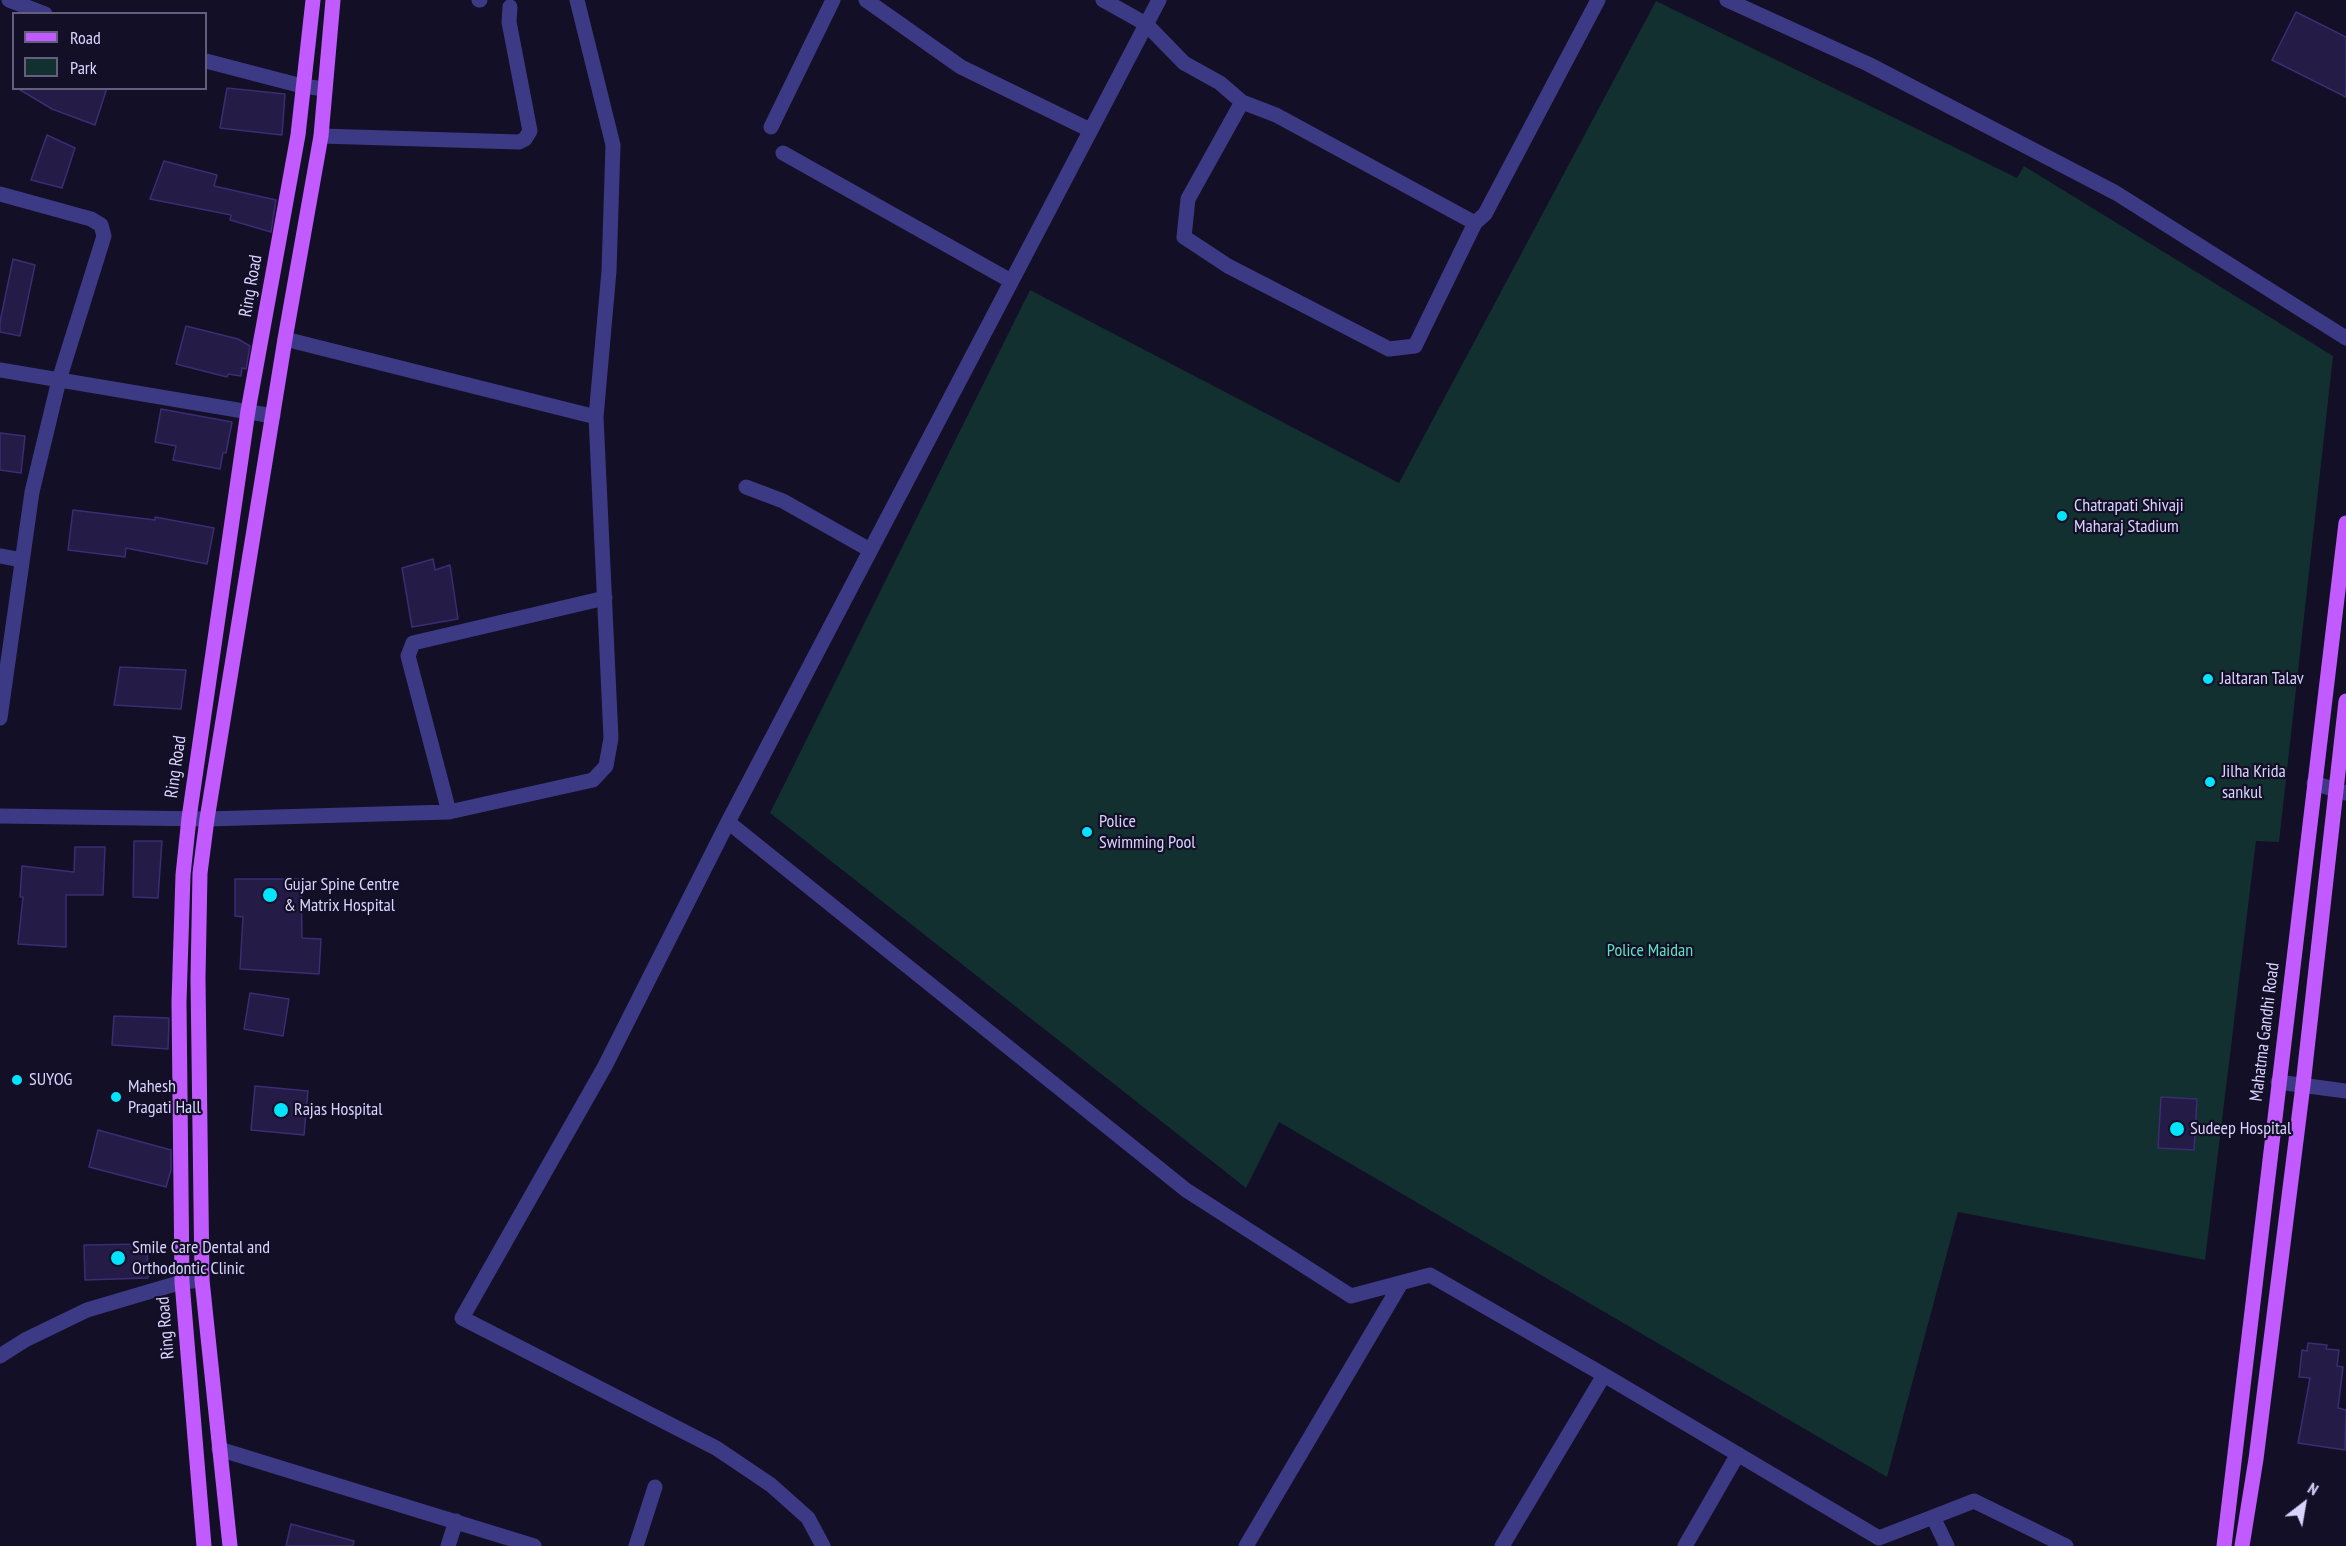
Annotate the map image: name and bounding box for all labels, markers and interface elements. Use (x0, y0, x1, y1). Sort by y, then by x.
legend (12, 12, 207, 90)
text: Road (70, 26, 101, 49)
text: Park (70, 56, 97, 79)
street label: Ring Road (235, 253, 267, 319)
place label: Chatrapati Shivaji Maharaj Stadium (2074, 495, 2184, 538)
marker: Chatrapati Shivaji Maharaj Stadium (2055, 509, 2069, 523)
place label: Jaltaran Talav (2220, 668, 2304, 690)
marker: Jaltaran Talav (2201, 672, 2215, 686)
street label: Ring Road (161, 734, 191, 800)
place label: Jilha Krida sankul (2222, 761, 2286, 804)
marker: Jilha Krida sankul (2203, 775, 2217, 789)
place label: Police Swimming Pool (1099, 811, 1195, 854)
marker: Police Swimming Pool (1080, 825, 1094, 839)
place label: Gujar Spine Centre & Matrix Hospital (284, 874, 399, 916)
marker: Gujar Spine Centre & Matrix Hospital (261, 886, 279, 904)
park label: Police Maidan (1607, 940, 1693, 962)
street label: Mahatma Gandhi Road (2246, 961, 2284, 1103)
place label: SUYOG (29, 1069, 72, 1091)
marker: SUYOG (10, 1073, 24, 1087)
place label: Mahesh Pragati Hall (128, 1076, 201, 1118)
marker: Mahesh Pragati Hall (109, 1090, 123, 1104)
place label: Rajas Hospital (294, 1099, 382, 1121)
marker: Rajas Hospital (272, 1101, 290, 1119)
place label: Sudeep Hospital (2190, 1118, 2291, 1140)
marker: Sudeep Hospital (2168, 1120, 2186, 1138)
place label: Smile Care Dental and Orthodontic Clinic (132, 1237, 270, 1280)
marker: Smile Care Dental and Orthodontic Clinic (109, 1249, 127, 1267)
street label: Ring Road (153, 1296, 179, 1360)
north arrow (2274, 1474, 2334, 1534)
text: N (2304, 1478, 2322, 1499)

